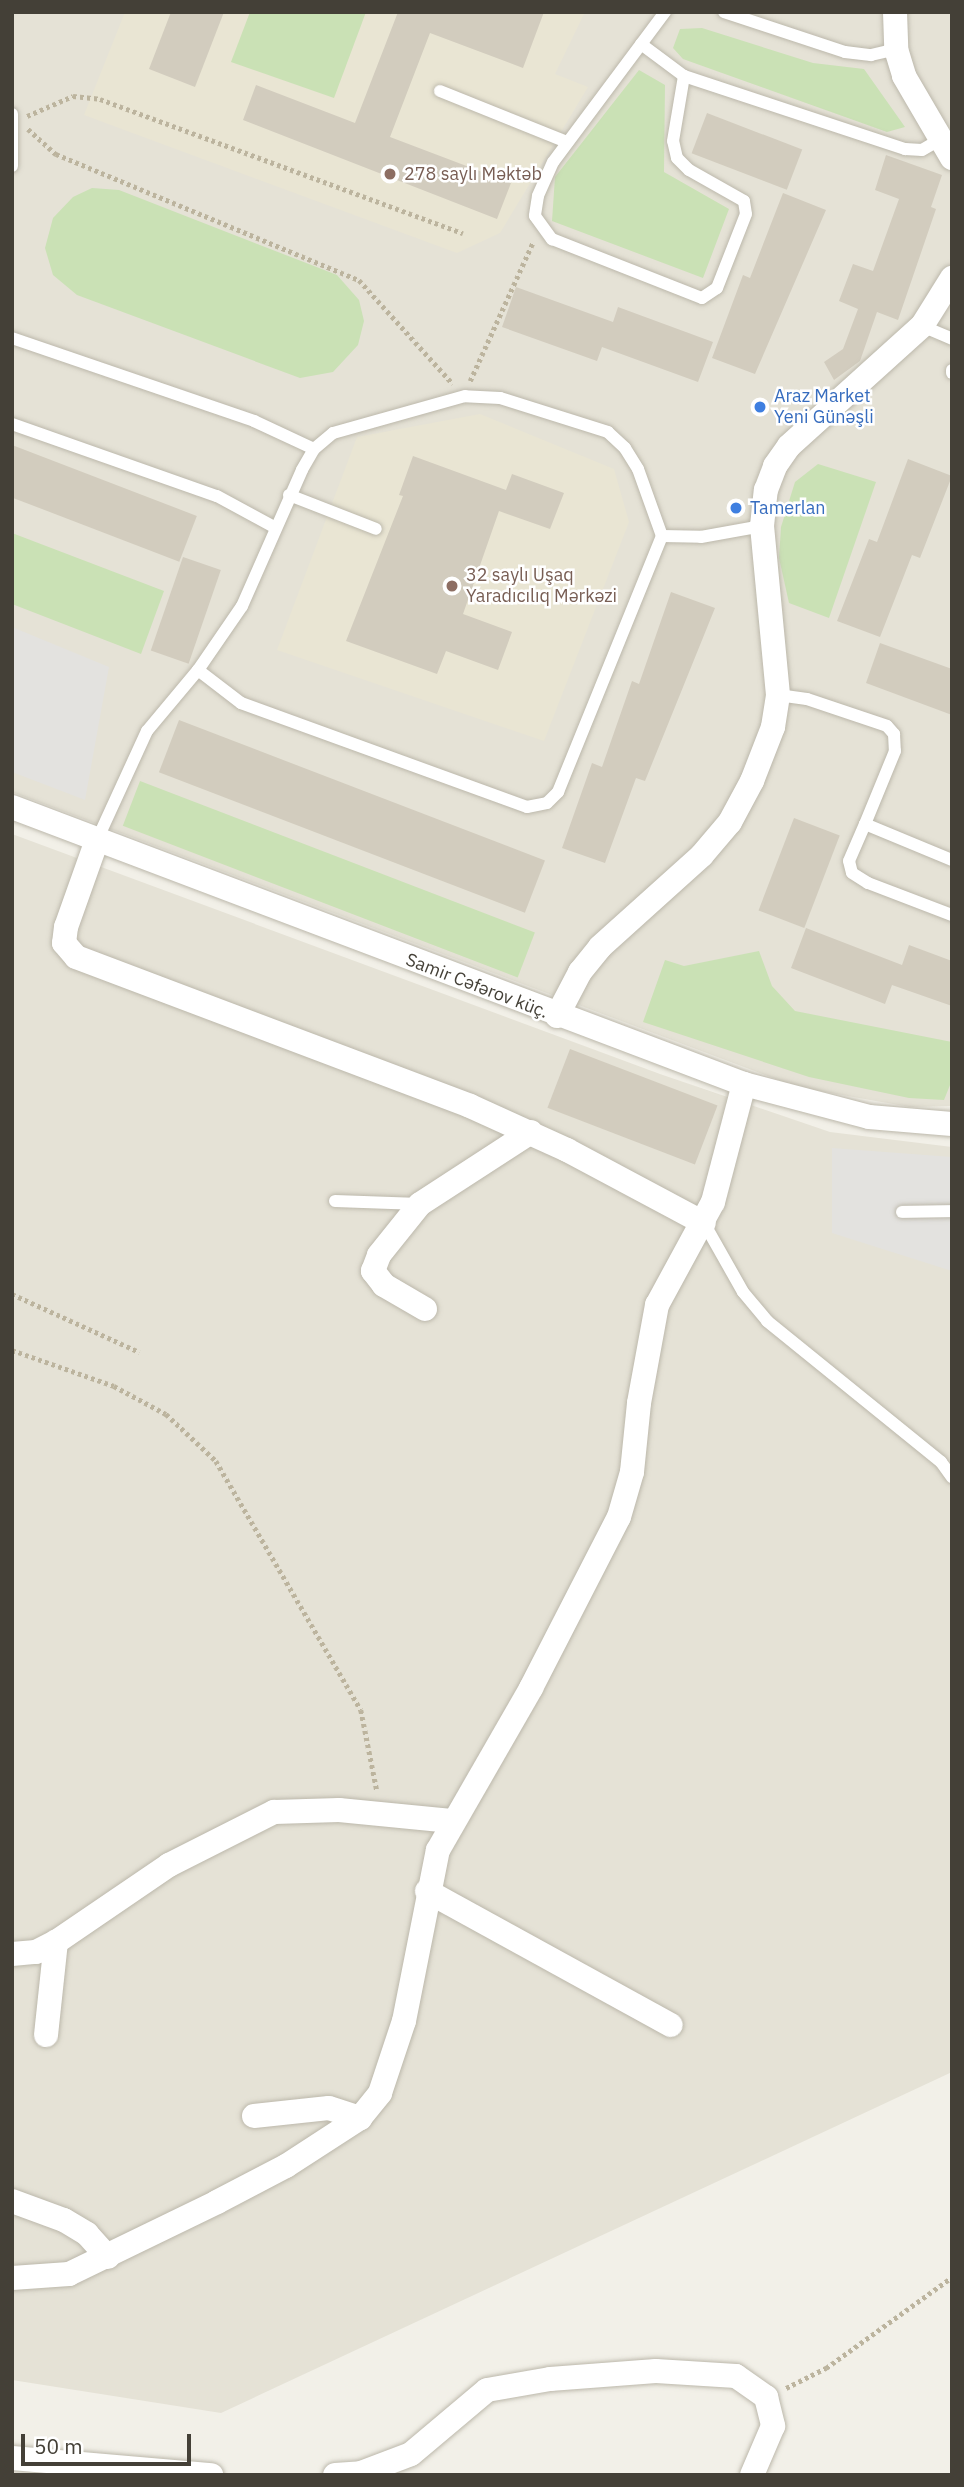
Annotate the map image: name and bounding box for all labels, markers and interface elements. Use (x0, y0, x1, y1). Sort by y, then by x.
place label: 278 saylı Məktəb (404, 163, 542, 185)
marker: 278 saylı Məktəb (382, 166, 398, 182)
place label: Araz Market Yeni Günəşli (774, 386, 874, 428)
marker: Araz Market Yeni Günəşli (752, 399, 768, 415)
place label: Tamerlan (750, 497, 826, 519)
marker: Tamerlan (728, 500, 744, 516)
place label: 32 saylı Uşaq Yaradıcılıq Mərkəzi (466, 565, 617, 608)
marker: 32 saylı Uşaq Yaradıcılıq Mərkəzi (444, 578, 460, 594)
street label: Samir Cəfərov küç. (403, 949, 551, 1023)
scale bar (24, 2420, 194, 2464)
text: 50 m (34, 2432, 83, 2460)

